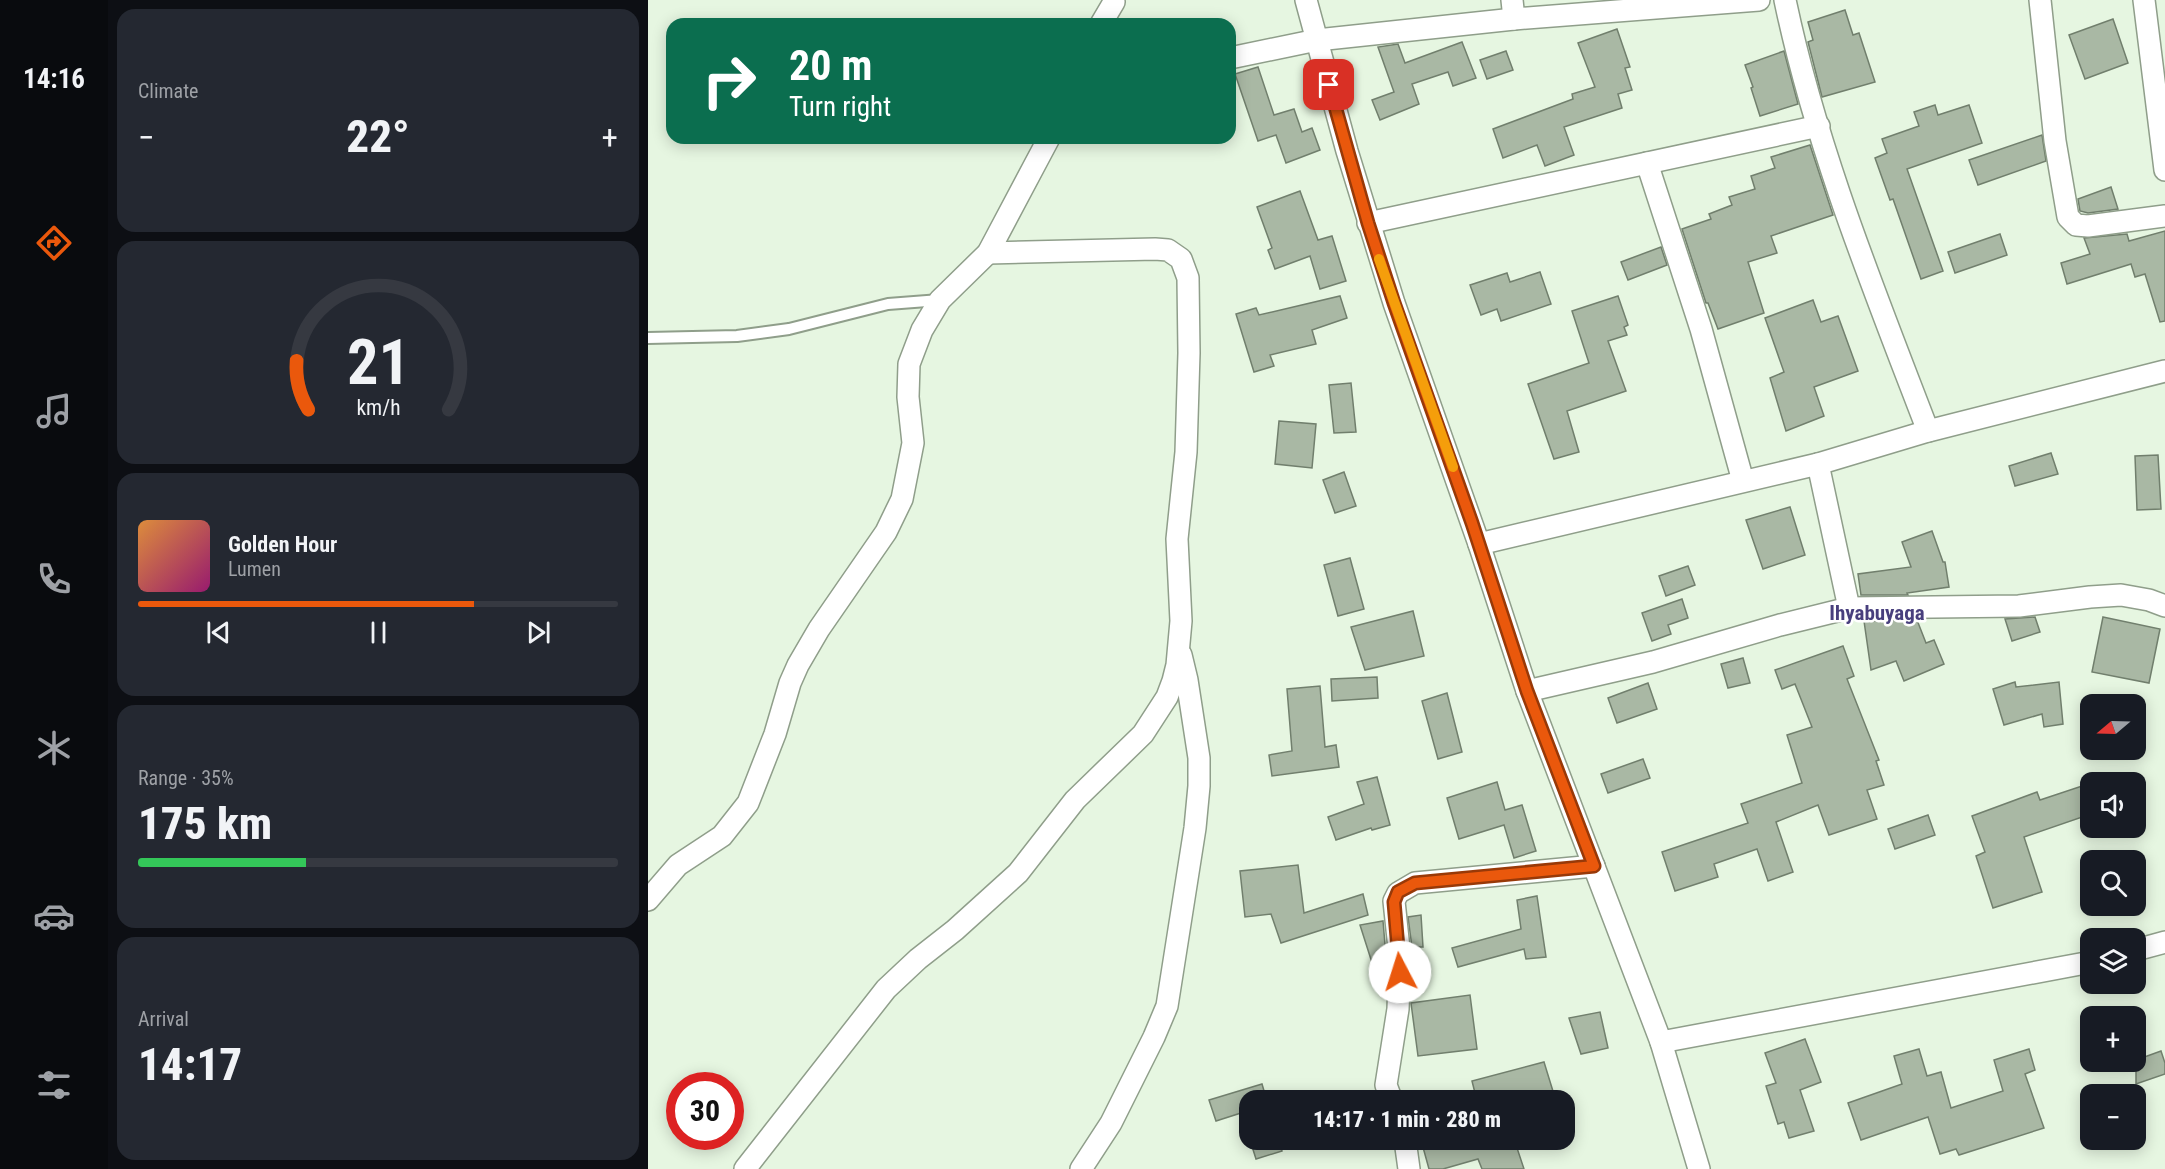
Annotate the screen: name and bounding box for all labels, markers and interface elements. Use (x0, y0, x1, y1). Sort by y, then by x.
text: 20 m (789, 41, 872, 90)
icon: right (690, 42, 768, 120)
pin (1303, 59, 1354, 110)
text: 14:16 (23, 63, 85, 95)
icon: arrive (1312, 68, 1345, 101)
text: Climate (138, 79, 198, 103)
text: Turn right (789, 91, 891, 123)
text: 22° (346, 110, 410, 163)
text: − (138, 118, 155, 157)
text: + (602, 118, 618, 157)
icon: directions (33, 222, 75, 264)
text: 21 (346, 326, 410, 399)
icon: music (33, 390, 75, 432)
text: km/h (356, 395, 400, 420)
text: Golden Hour (228, 532, 337, 557)
text: Lumen (228, 557, 281, 581)
icon: phone (33, 558, 75, 600)
district label: Ihyabuyaga (1829, 601, 1925, 625)
icon: previous (202, 616, 235, 649)
icon: pause (362, 616, 395, 649)
icon: next (522, 616, 555, 649)
north arrow (2080, 694, 2146, 760)
map controls (2080, 694, 2146, 1150)
icon: climate (33, 727, 75, 769)
text: Range · 35% (138, 766, 234, 790)
button: sound (2080, 772, 2146, 838)
text: 175 km (138, 797, 272, 850)
button: search (2080, 850, 2146, 916)
icon: car (33, 895, 75, 937)
button: layers (2080, 928, 2146, 994)
position arrow (1368, 940, 1432, 1004)
button: + (2080, 1006, 2146, 1072)
text: Arrival (138, 1007, 189, 1031)
text: 14:17 (138, 1038, 242, 1091)
icon: filters (33, 1064, 75, 1106)
speed limit sign: 30 (666, 1072, 744, 1150)
button: − (2080, 1084, 2146, 1150)
text: 14:17 · 1 min · 280 m (1313, 1107, 1501, 1132)

